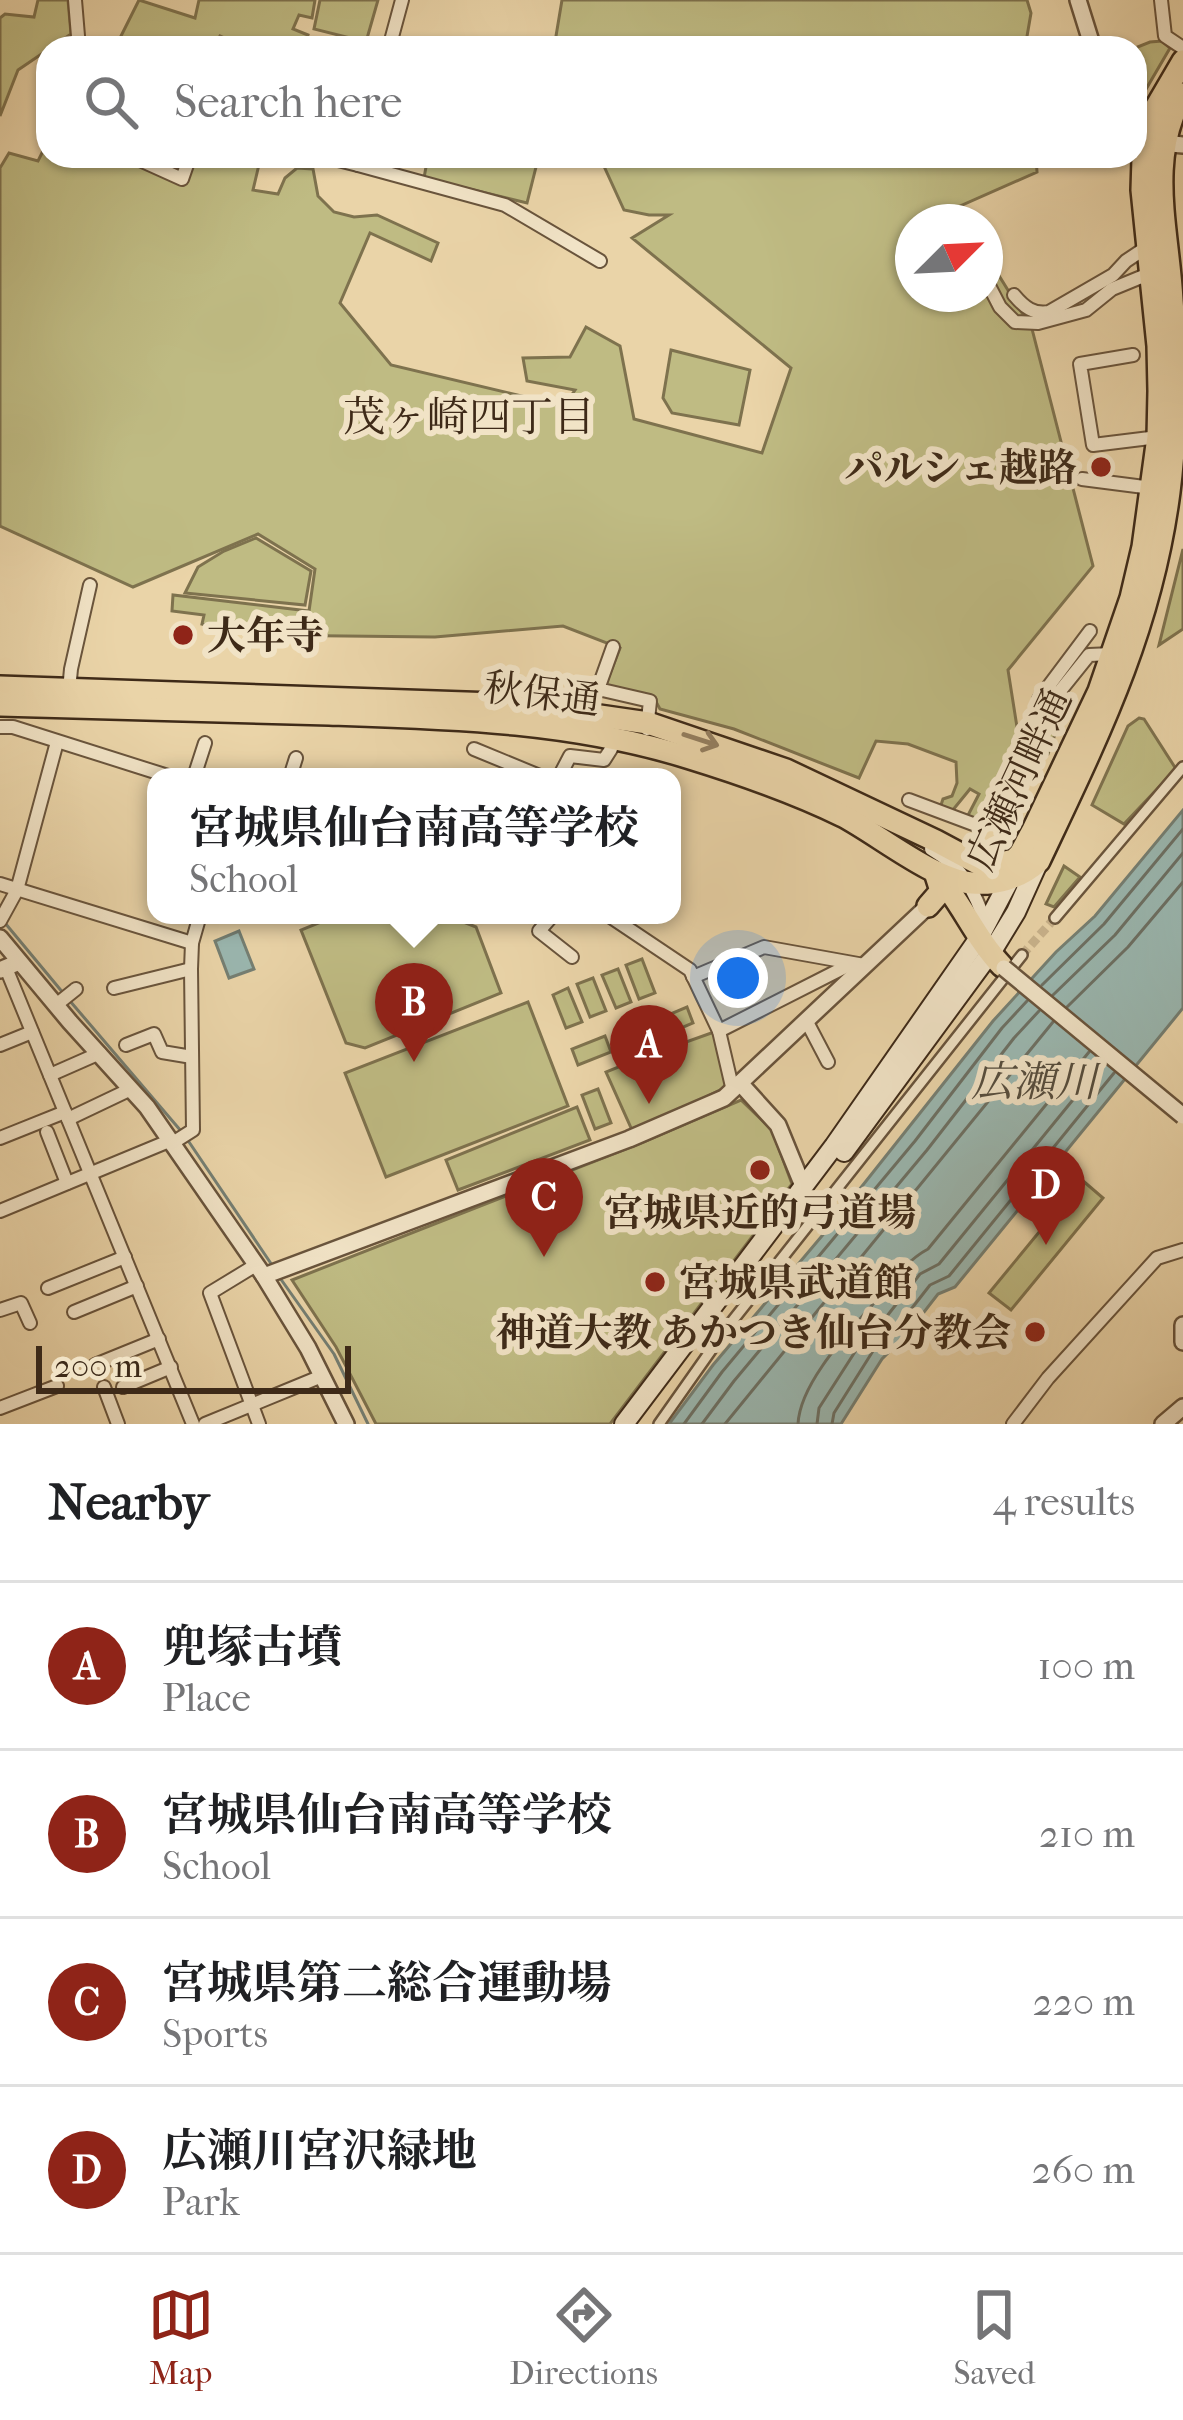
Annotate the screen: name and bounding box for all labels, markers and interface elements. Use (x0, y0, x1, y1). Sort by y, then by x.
search box (36, 36, 1147, 168)
icon: search (78, 69, 144, 135)
text: Search here (174, 76, 402, 129)
north arrow (895, 204, 1003, 312)
district label: 茂ヶ崎四丁目 (343, 393, 595, 442)
place label: パルシェ越路 (845, 445, 1077, 491)
marker: パルシェ越路 (1088, 454, 1114, 480)
place label: 大年寺 (207, 613, 324, 659)
marker: 大年寺 (170, 622, 196, 648)
street label: 秋保通 (481, 664, 603, 724)
street label: 広瀬河畔通 (957, 681, 1081, 878)
one-way arrow (681, 731, 719, 753)
popup (147, 768, 681, 924)
text: 宮城県仙台南高等学校 (189, 802, 639, 855)
text: School (189, 856, 298, 902)
your location (708, 948, 768, 1008)
pin: B (375, 963, 453, 1062)
pin: A (610, 1005, 688, 1104)
water label: 広瀬川 (971, 1058, 1101, 1107)
pin: D (1007, 1146, 1085, 1245)
marker: 宮城県近的弓道場 (747, 1157, 773, 1183)
pin: C (505, 1158, 583, 1257)
place label: 宮城県近的弓道場 (604, 1190, 916, 1236)
place label: 宮城県武道館 (679, 1260, 913, 1306)
marker: 宮城県武道館 (642, 1269, 668, 1295)
place label: 神道大教 あかつき仙台分教会 (496, 1310, 1011, 1356)
marker: 神道大教 あかつき仙台分教会 (1022, 1319, 1048, 1345)
scale bar (36, 1340, 351, 1393)
text: 200 m (54, 1347, 142, 1386)
text: Nearby (48, 1472, 209, 1532)
text: 4 results (993, 1479, 1135, 1525)
text: 兜塚古墳 (162, 1621, 342, 1674)
text: A (74, 1643, 100, 1689)
text: 100 m (1037, 1643, 1135, 1689)
text: Place (162, 1675, 251, 1721)
text: 宮城県仙台南高等学校 (162, 1789, 612, 1842)
text: B (74, 1811, 100, 1857)
text: 210 m (1039, 1811, 1135, 1857)
text: School (162, 1843, 271, 1889)
text: 宮城県第二総合運動場 (162, 1957, 612, 2010)
text: C (74, 1979, 100, 2025)
text: 220 m (1033, 1979, 1135, 2025)
text: Sports (162, 2011, 268, 2057)
text: 広瀬川宮沢緑地 (162, 2125, 477, 2178)
text: D (72, 2147, 102, 2193)
text: 260 m (1032, 2147, 1135, 2193)
text: Park (162, 2179, 240, 2225)
tab: Map (148, 2282, 214, 2393)
tab: Directions (509, 2282, 658, 2393)
tab: Saved (953, 2282, 1035, 2393)

